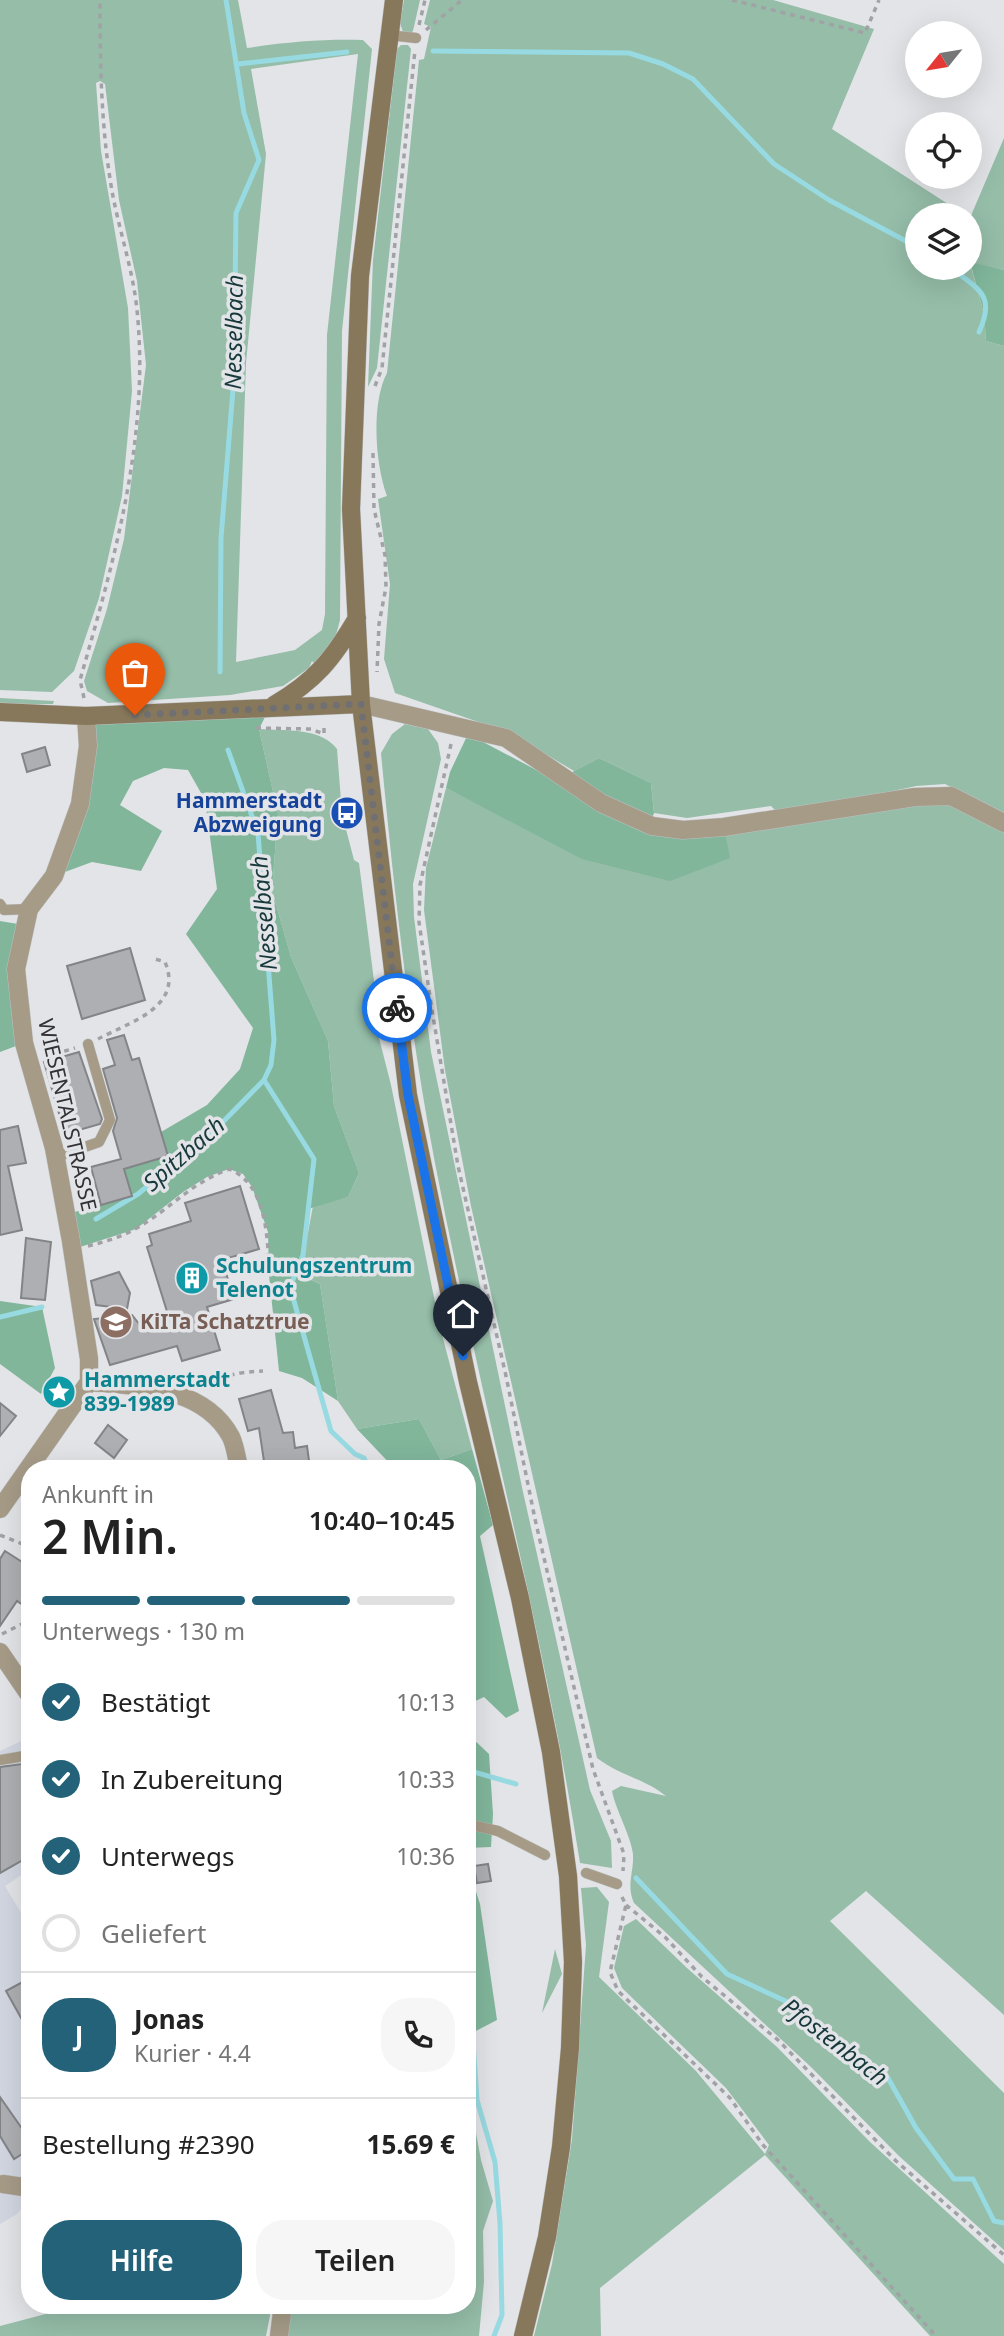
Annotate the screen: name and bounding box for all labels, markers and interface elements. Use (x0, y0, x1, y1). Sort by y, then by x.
north arrow (905, 21, 982, 98)
map controls (905, 21, 982, 280)
button: locate (905, 112, 982, 189)
button: layers (905, 203, 982, 280)
water label: Nesselbach (216, 274, 250, 390)
pin (105, 643, 165, 715)
icon: bag (116, 654, 154, 692)
place label: Hammerstadt Abzweigung (176, 786, 322, 838)
bus stop icon: Hammerstadt Abzweigung (328, 794, 366, 832)
water label: Nesselbach (242, 854, 284, 972)
courier (362, 973, 432, 1043)
icon: bike (378, 989, 416, 1027)
street label: WIESENTALSTRASSE (32, 1016, 104, 1214)
water label: Spitzbach (136, 1109, 231, 1198)
place label: Schulungszentrum Telenot (216, 1251, 412, 1303)
building icon: Schulungszentrum Telenot (173, 1259, 211, 1297)
pin (433, 1284, 493, 1356)
icon: home (444, 1295, 482, 1333)
school or university icon: KiITa Schatztrue (97, 1303, 135, 1341)
place label: KiITa Schatztrue (140, 1307, 310, 1335)
place label: Hammerstadt 839-1989 (84, 1365, 230, 1417)
place icon: Hammerstadt 839-1989 (40, 1373, 78, 1411)
text: Ankunft in (42, 1478, 154, 1510)
text: 10:40–10:45 (309, 1502, 455, 1538)
text: 2 Min. (42, 1505, 178, 1567)
text: Unterwegs · 130 m (42, 1615, 245, 1647)
icon: check (42, 1683, 80, 1721)
text: Bestätigt (101, 1684, 210, 1720)
text: 10:13 (396, 1686, 455, 1718)
icon: check (42, 1760, 80, 1798)
text: In Zubereitung (101, 1761, 283, 1797)
text: 10:33 (396, 1763, 455, 1795)
icon: check (42, 1837, 80, 1875)
text: Unterwegs (101, 1838, 234, 1874)
text: 10:36 (396, 1840, 455, 1872)
text: Geliefert (101, 1915, 206, 1951)
water label: Pfostenbach (776, 1990, 895, 2093)
button: phone (381, 1998, 455, 2072)
text: Jonas (134, 2001, 204, 2037)
text: J (75, 2017, 83, 2053)
text: Kurier · 4.4 (134, 2037, 251, 2069)
text: Bestellung #2390 (42, 2126, 255, 2162)
text: 15.69 € (367, 2126, 455, 2162)
button: Hilfe (42, 2220, 242, 2300)
button: Teilen (256, 2220, 455, 2300)

